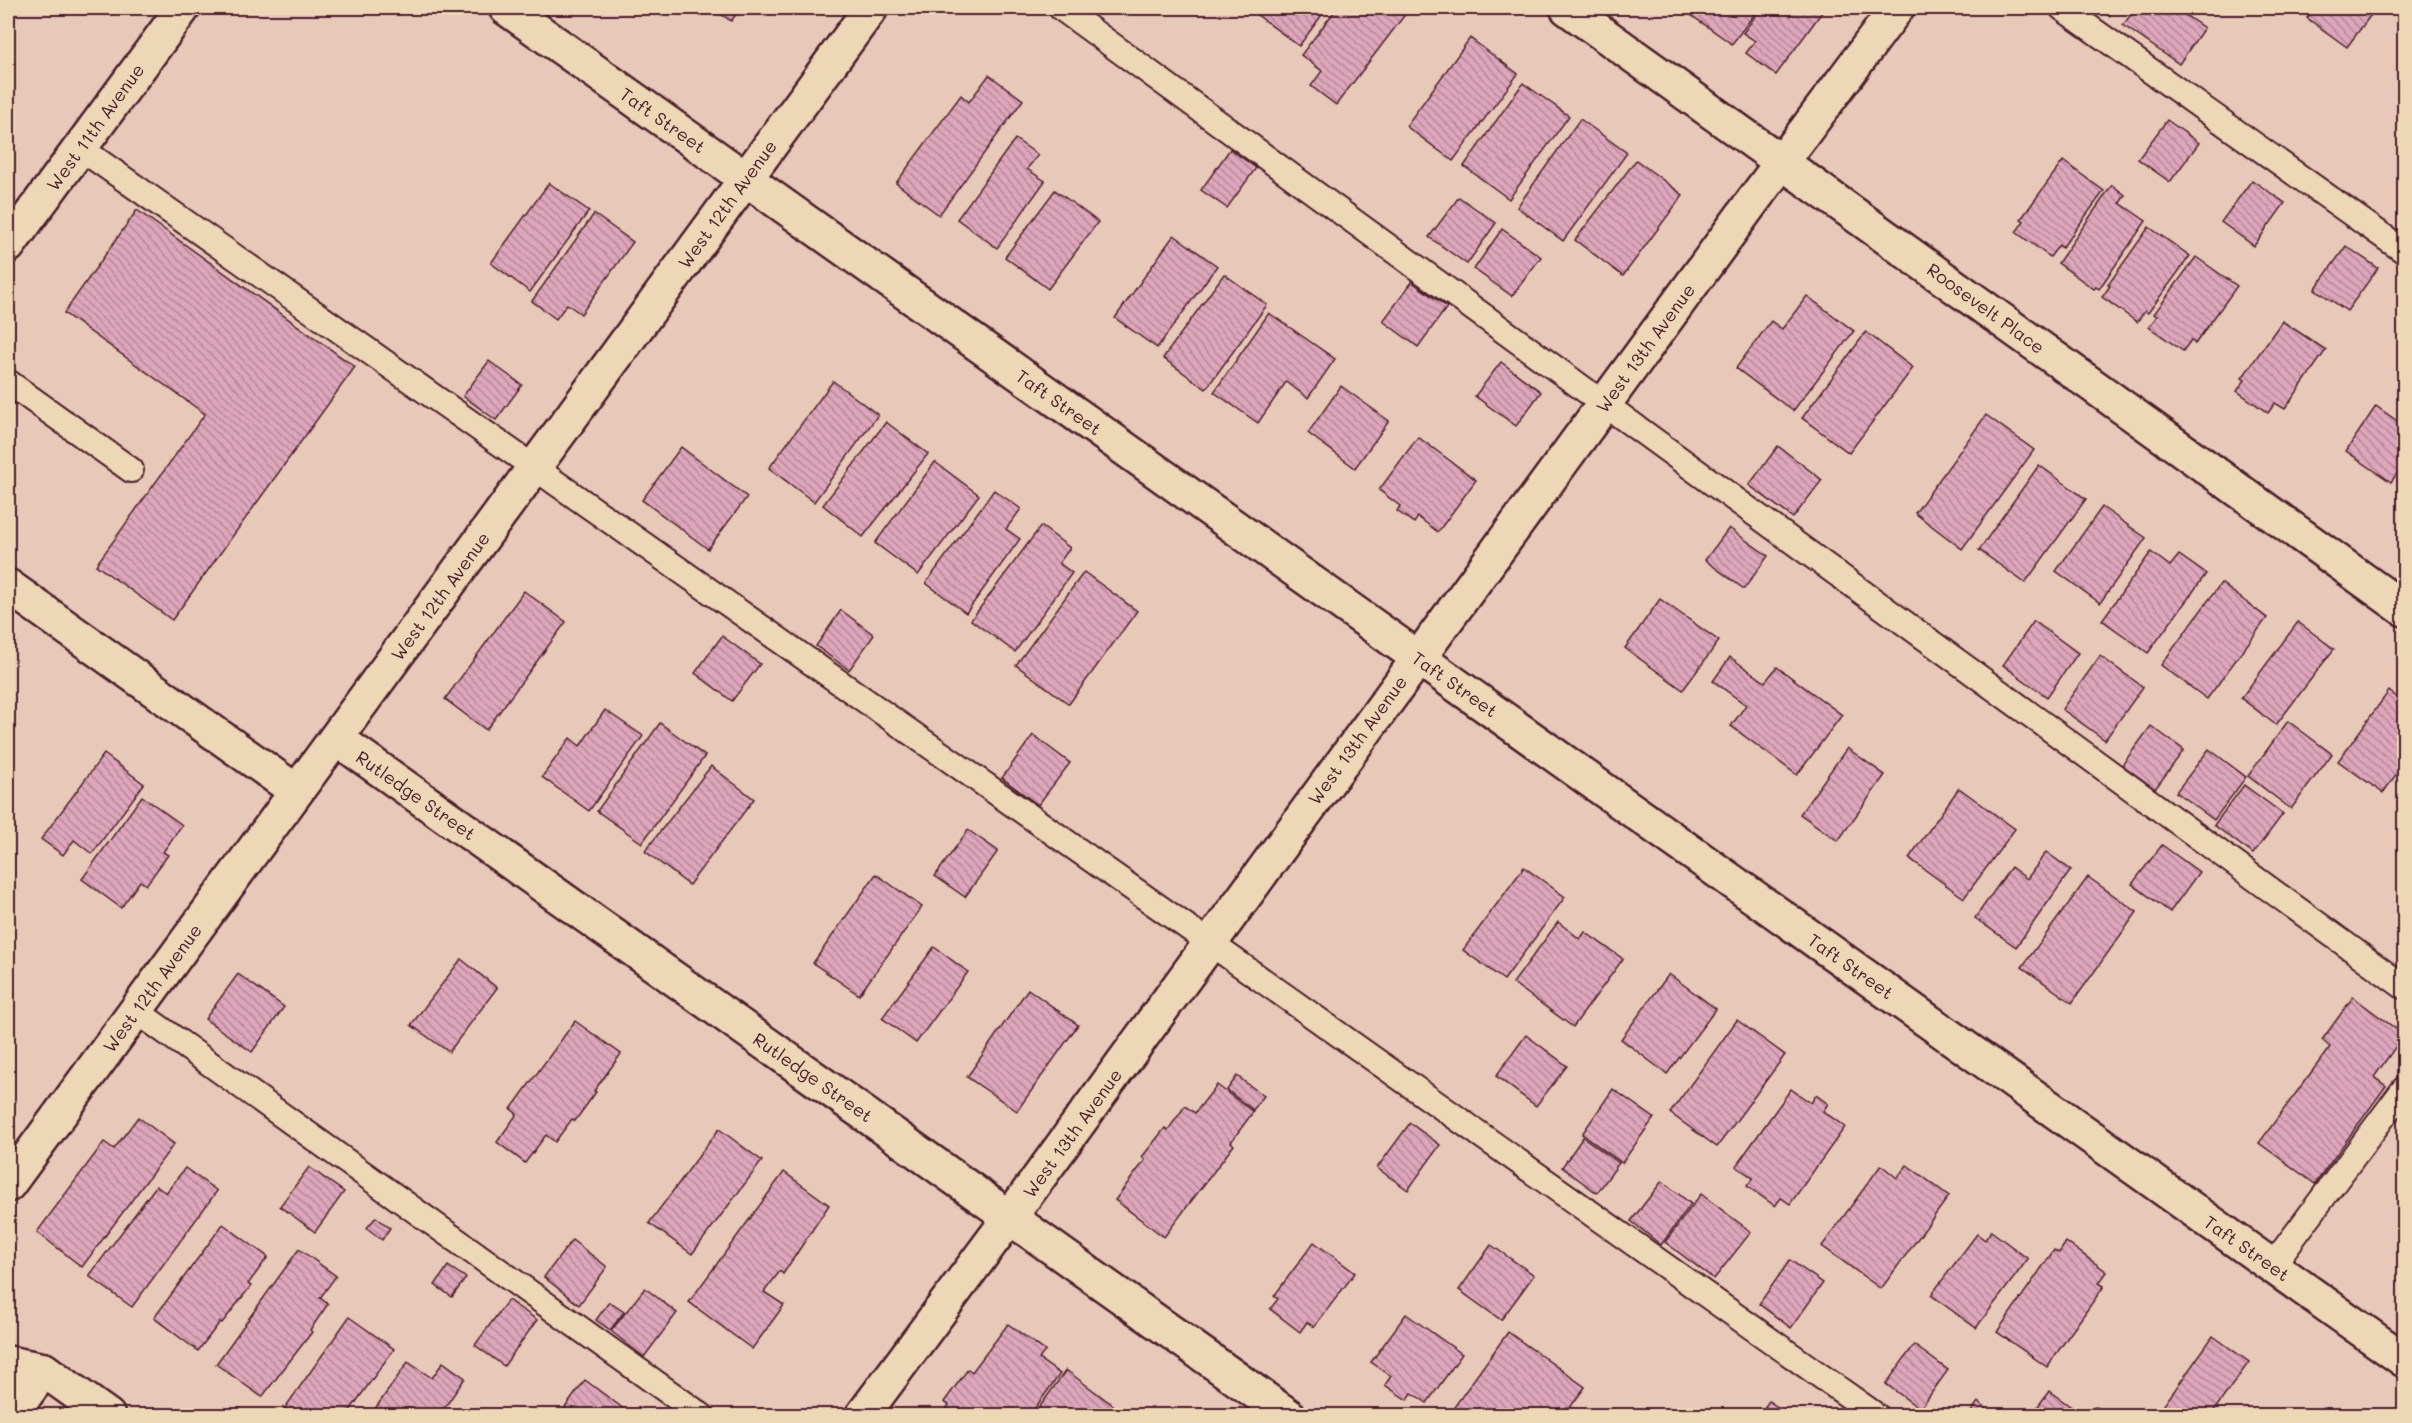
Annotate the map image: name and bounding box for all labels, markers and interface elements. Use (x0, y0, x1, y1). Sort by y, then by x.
street label: West 11th Avenue (41, 59, 149, 195)
street label: Taft Street (615, 82, 711, 158)
street label: West 12th Avenue (672, 135, 782, 273)
street label: Roosevelt Place (1922, 257, 2050, 359)
street label: West 13th Avenue (1590, 279, 1700, 417)
street label: Taft Street (1011, 364, 1107, 440)
street label: West 12th Avenue (385, 527, 495, 665)
street label: Taft Street (1407, 646, 1503, 722)
street label: West 13th Avenue (1302, 671, 1412, 809)
street label: Rutledge Street (351, 745, 481, 845)
street label: West 12th Avenue (97, 919, 207, 1057)
street label: Taft Street (1803, 928, 1899, 1004)
street label: Rutledge Street (748, 1027, 878, 1127)
street label: West 13th Avenue (1017, 1064, 1127, 1202)
street label: Taft Street (2199, 1210, 2295, 1286)

